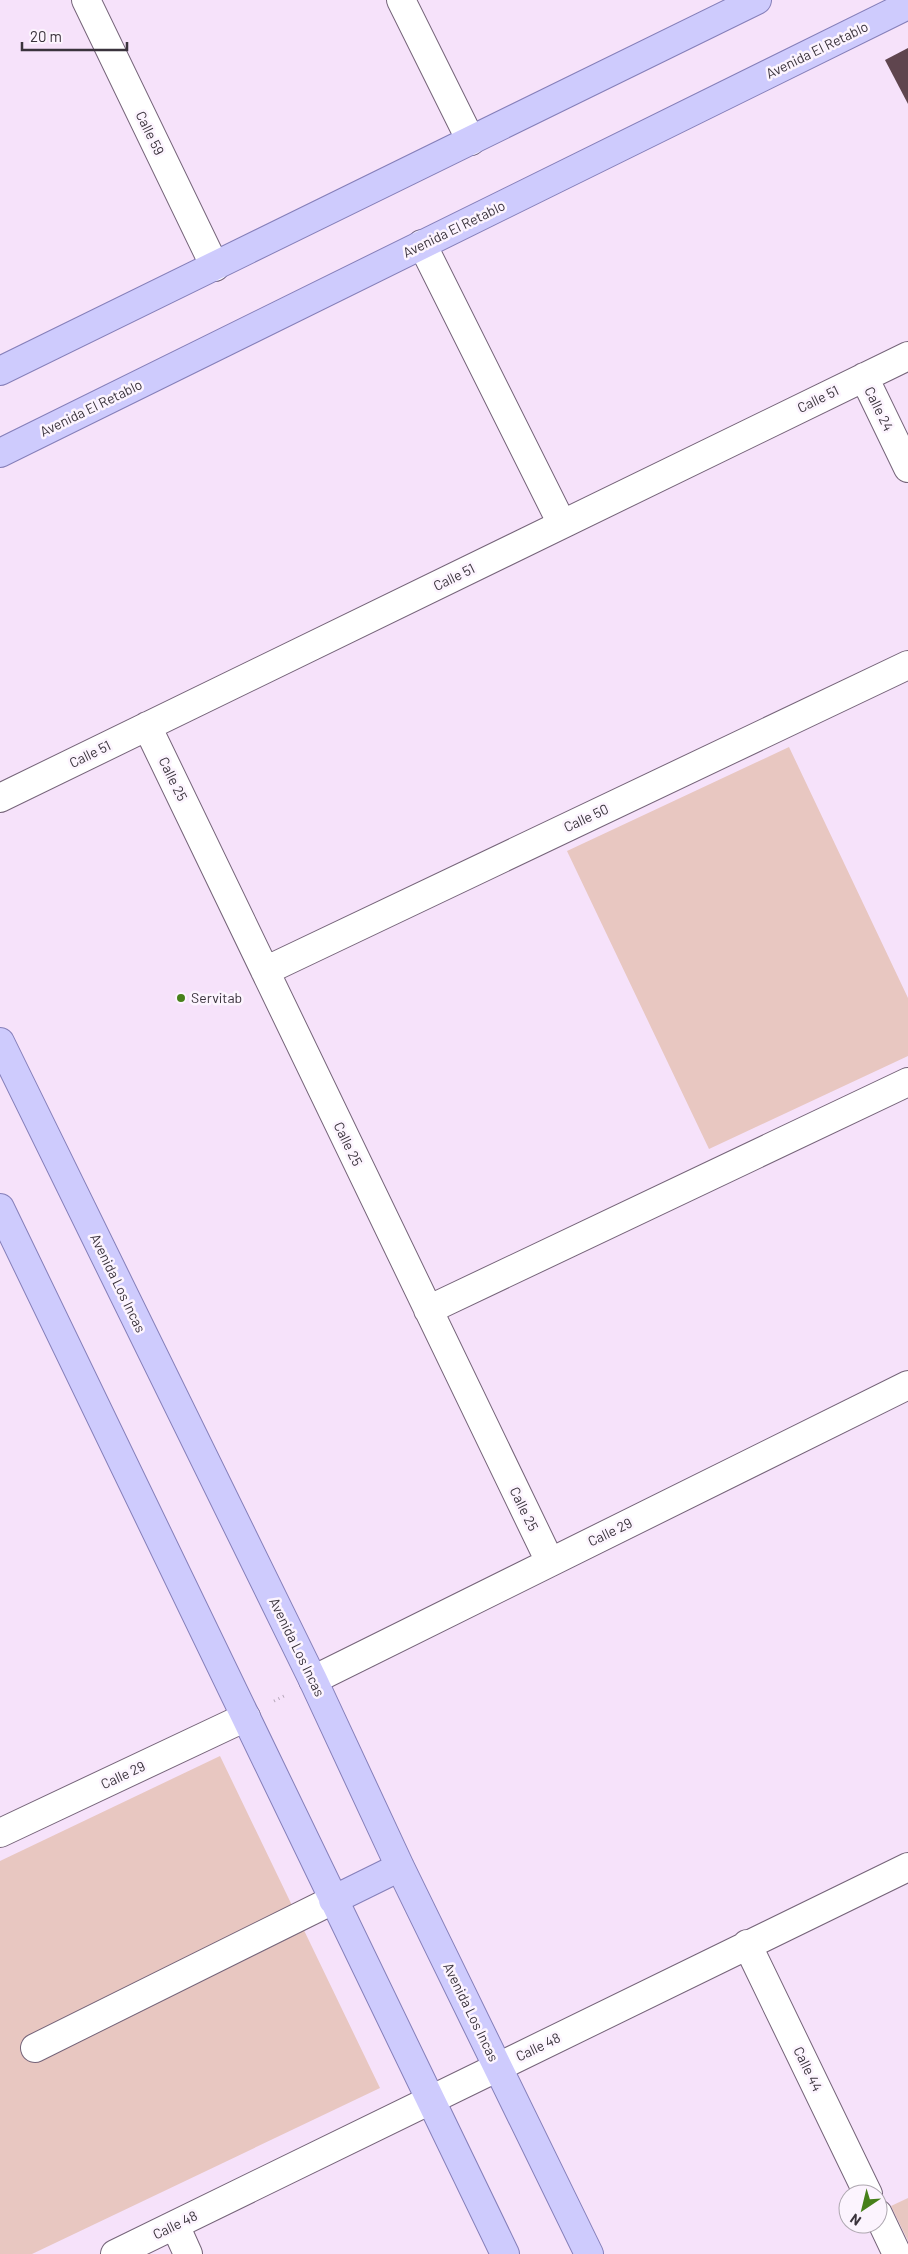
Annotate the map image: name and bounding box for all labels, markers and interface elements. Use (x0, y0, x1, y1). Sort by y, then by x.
street label: Avenida El Retablo (763, 17, 871, 82)
scale bar (22, 20, 128, 52)
text: 20 m (30, 27, 62, 45)
street label: Calle 59 (133, 108, 168, 158)
street label: Avenida El Retablo (400, 196, 508, 261)
street label: Avenida El Retablo (37, 375, 145, 440)
street label: Calle 51 (794, 381, 841, 416)
street label: Calle 24 (861, 384, 897, 434)
street label: Calle 51 (430, 559, 477, 594)
street label: Calle 51 (66, 736, 113, 771)
street label: Calle 25 (156, 754, 191, 804)
street label: Calle 50 (561, 800, 611, 835)
place label: Servitab (191, 989, 242, 1006)
marker: Servitab (175, 992, 187, 1004)
street label: Calle 25 (331, 1119, 366, 1169)
street label: Avenida Los Incas (87, 1230, 150, 1335)
street label: Calle 25 (507, 1484, 542, 1534)
street label: Calle 29 (585, 1514, 635, 1550)
street label: Avenida Los Incas (266, 1594, 329, 1699)
street label: Calle 29 (98, 1757, 148, 1792)
street label: Avenida Los Incas (440, 1959, 503, 2064)
street label: Calle 48 (513, 2029, 563, 2065)
street label: Calle 44 (790, 2044, 827, 2094)
north arrow (838, 2184, 888, 2234)
street label: Calle 48 (150, 2207, 200, 2243)
text: N (847, 2210, 864, 2230)

